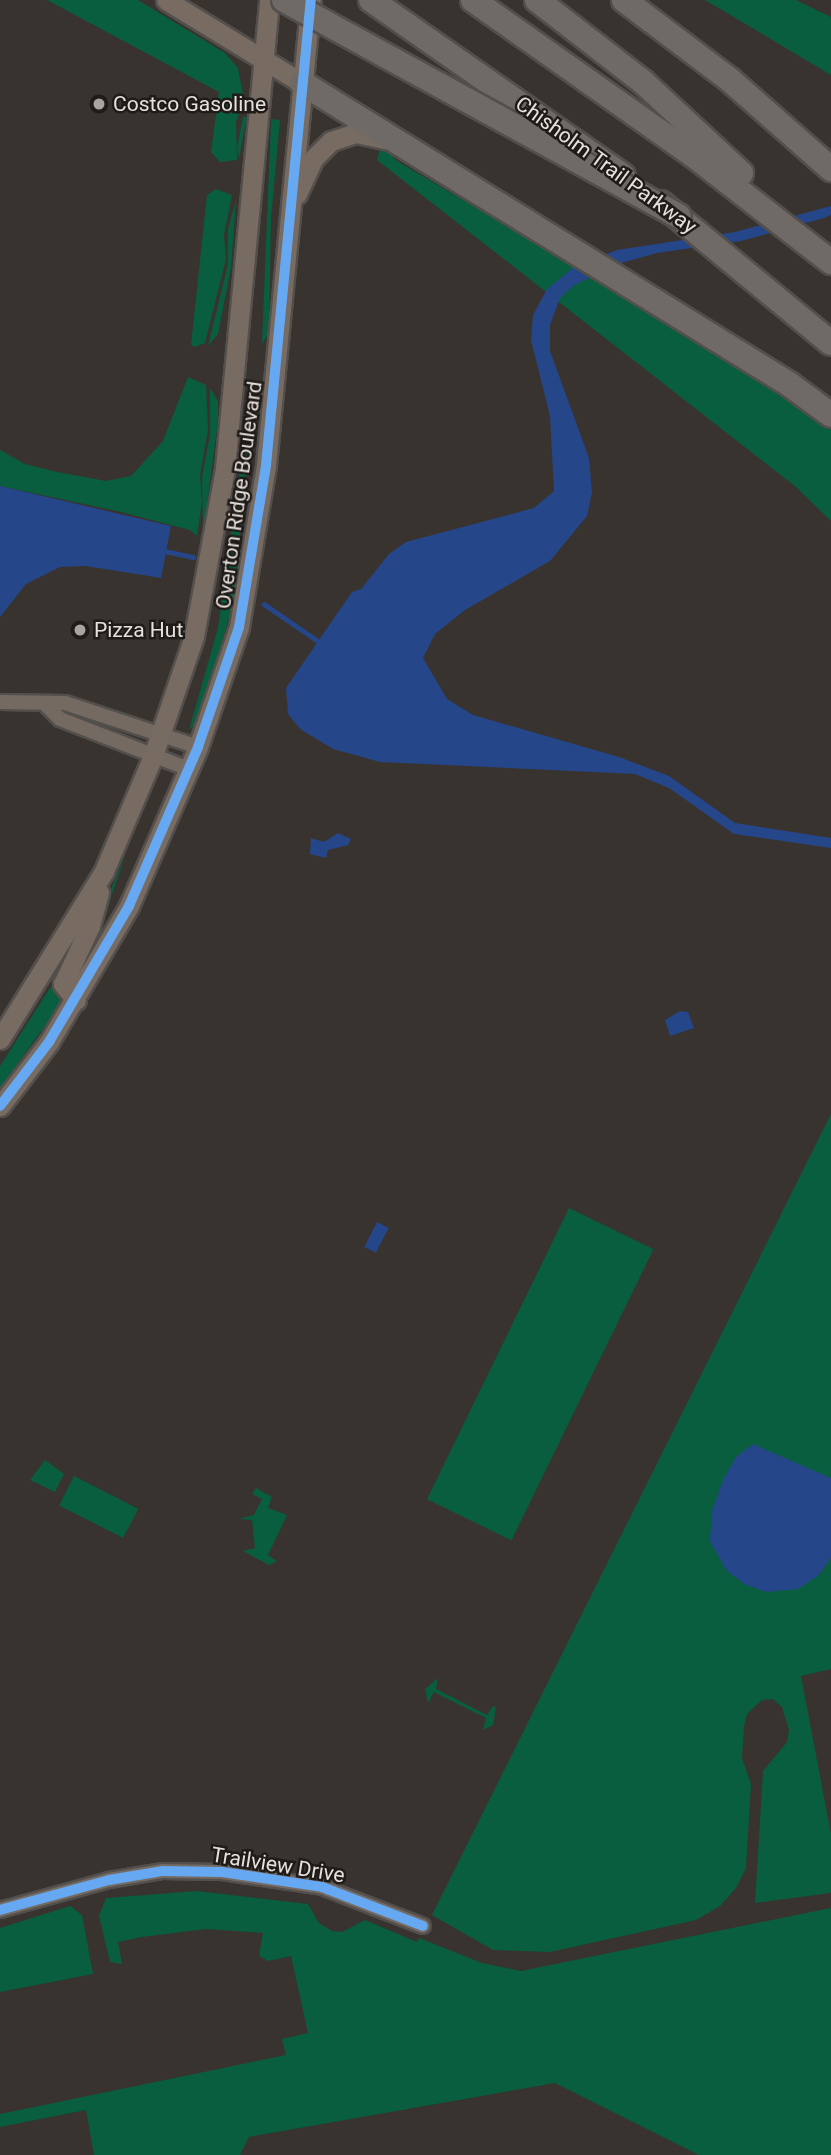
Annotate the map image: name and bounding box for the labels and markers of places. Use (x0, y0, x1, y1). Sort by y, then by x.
place label: Costco Gasoline (113, 91, 266, 117)
marker: Costco Gasoline (91, 96, 107, 112)
place label: Pizza Hut (94, 617, 183, 643)
marker: Pizza Hut (72, 622, 88, 638)

